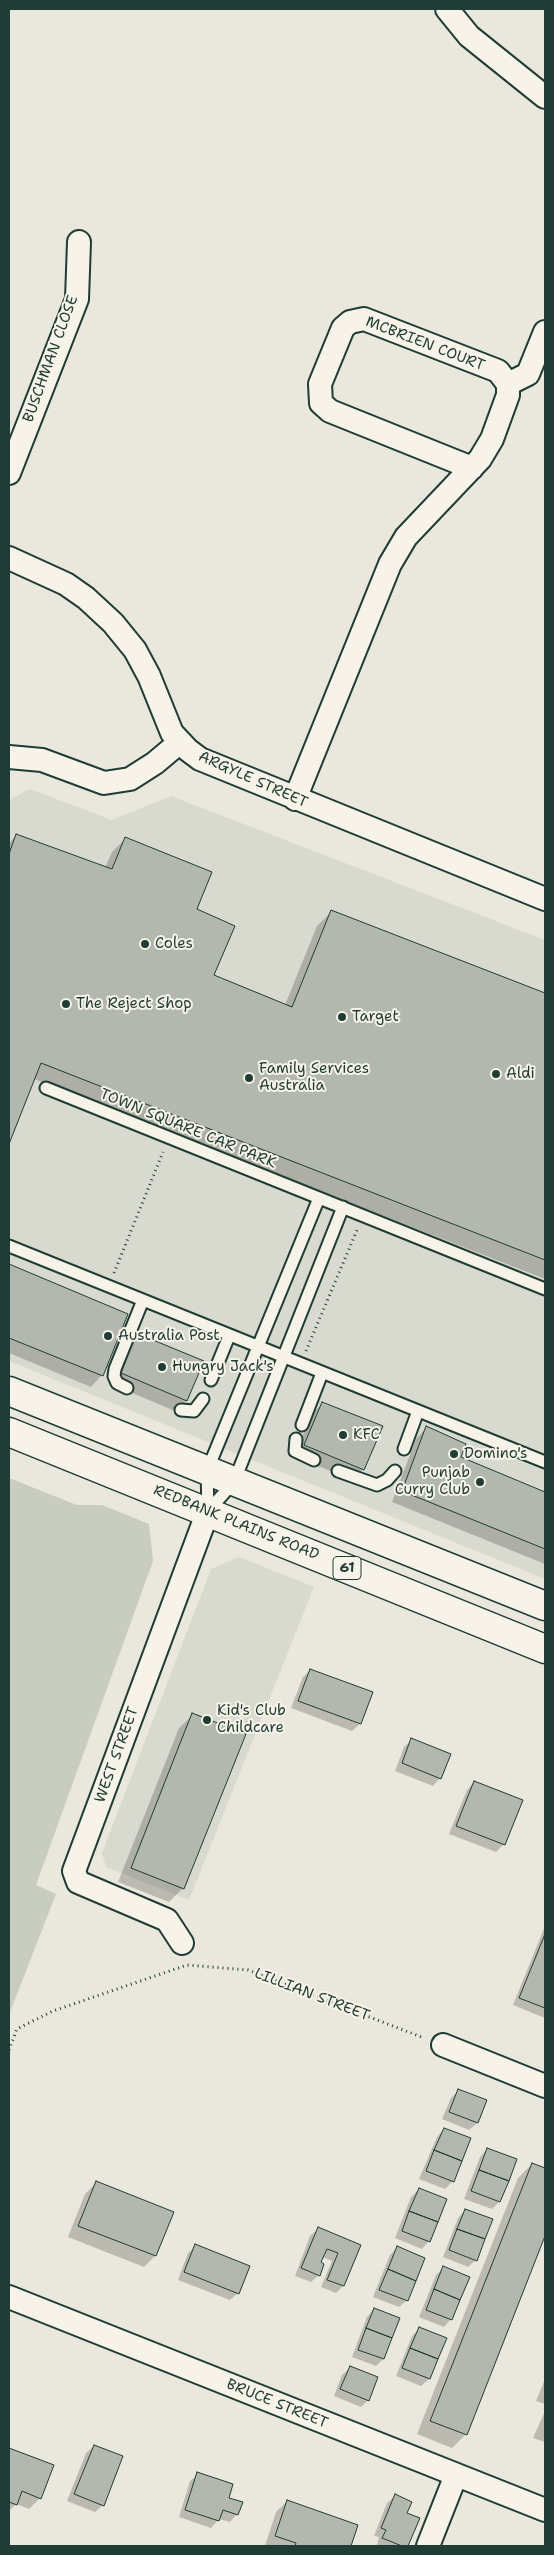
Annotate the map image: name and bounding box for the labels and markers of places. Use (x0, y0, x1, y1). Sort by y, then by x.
place label: Coles (155, 935, 193, 953)
marker: Coles (139, 938, 151, 950)
place label: The Reject Shop (76, 995, 192, 1013)
marker: The Reject Shop (60, 998, 72, 1010)
place label: Target (352, 1008, 399, 1026)
marker: Target (336, 1011, 348, 1023)
place label: Family Services Australia (259, 1060, 369, 1095)
place label: Aldi (506, 1065, 535, 1083)
marker: Aldi (490, 1068, 502, 1080)
marker: Family Services Australia (243, 1072, 255, 1084)
place label: Australia Post (118, 1327, 220, 1345)
marker: Australia Post (102, 1330, 114, 1342)
place label: Hungry Jack's (172, 1358, 274, 1376)
marker: Hungry Jack's (156, 1361, 168, 1373)
place label: KFC (353, 1426, 380, 1444)
marker: KFC (337, 1429, 349, 1441)
place label: Domino's (464, 1445, 527, 1463)
marker: Domino's (448, 1448, 460, 1460)
place label: Punjab Curry Club (395, 1464, 470, 1499)
marker: Punjab Curry Club (474, 1476, 486, 1488)
place label: Kid's Club Childcare (217, 1702, 286, 1737)
marker: Kid's Club Childcare (201, 1714, 213, 1726)

